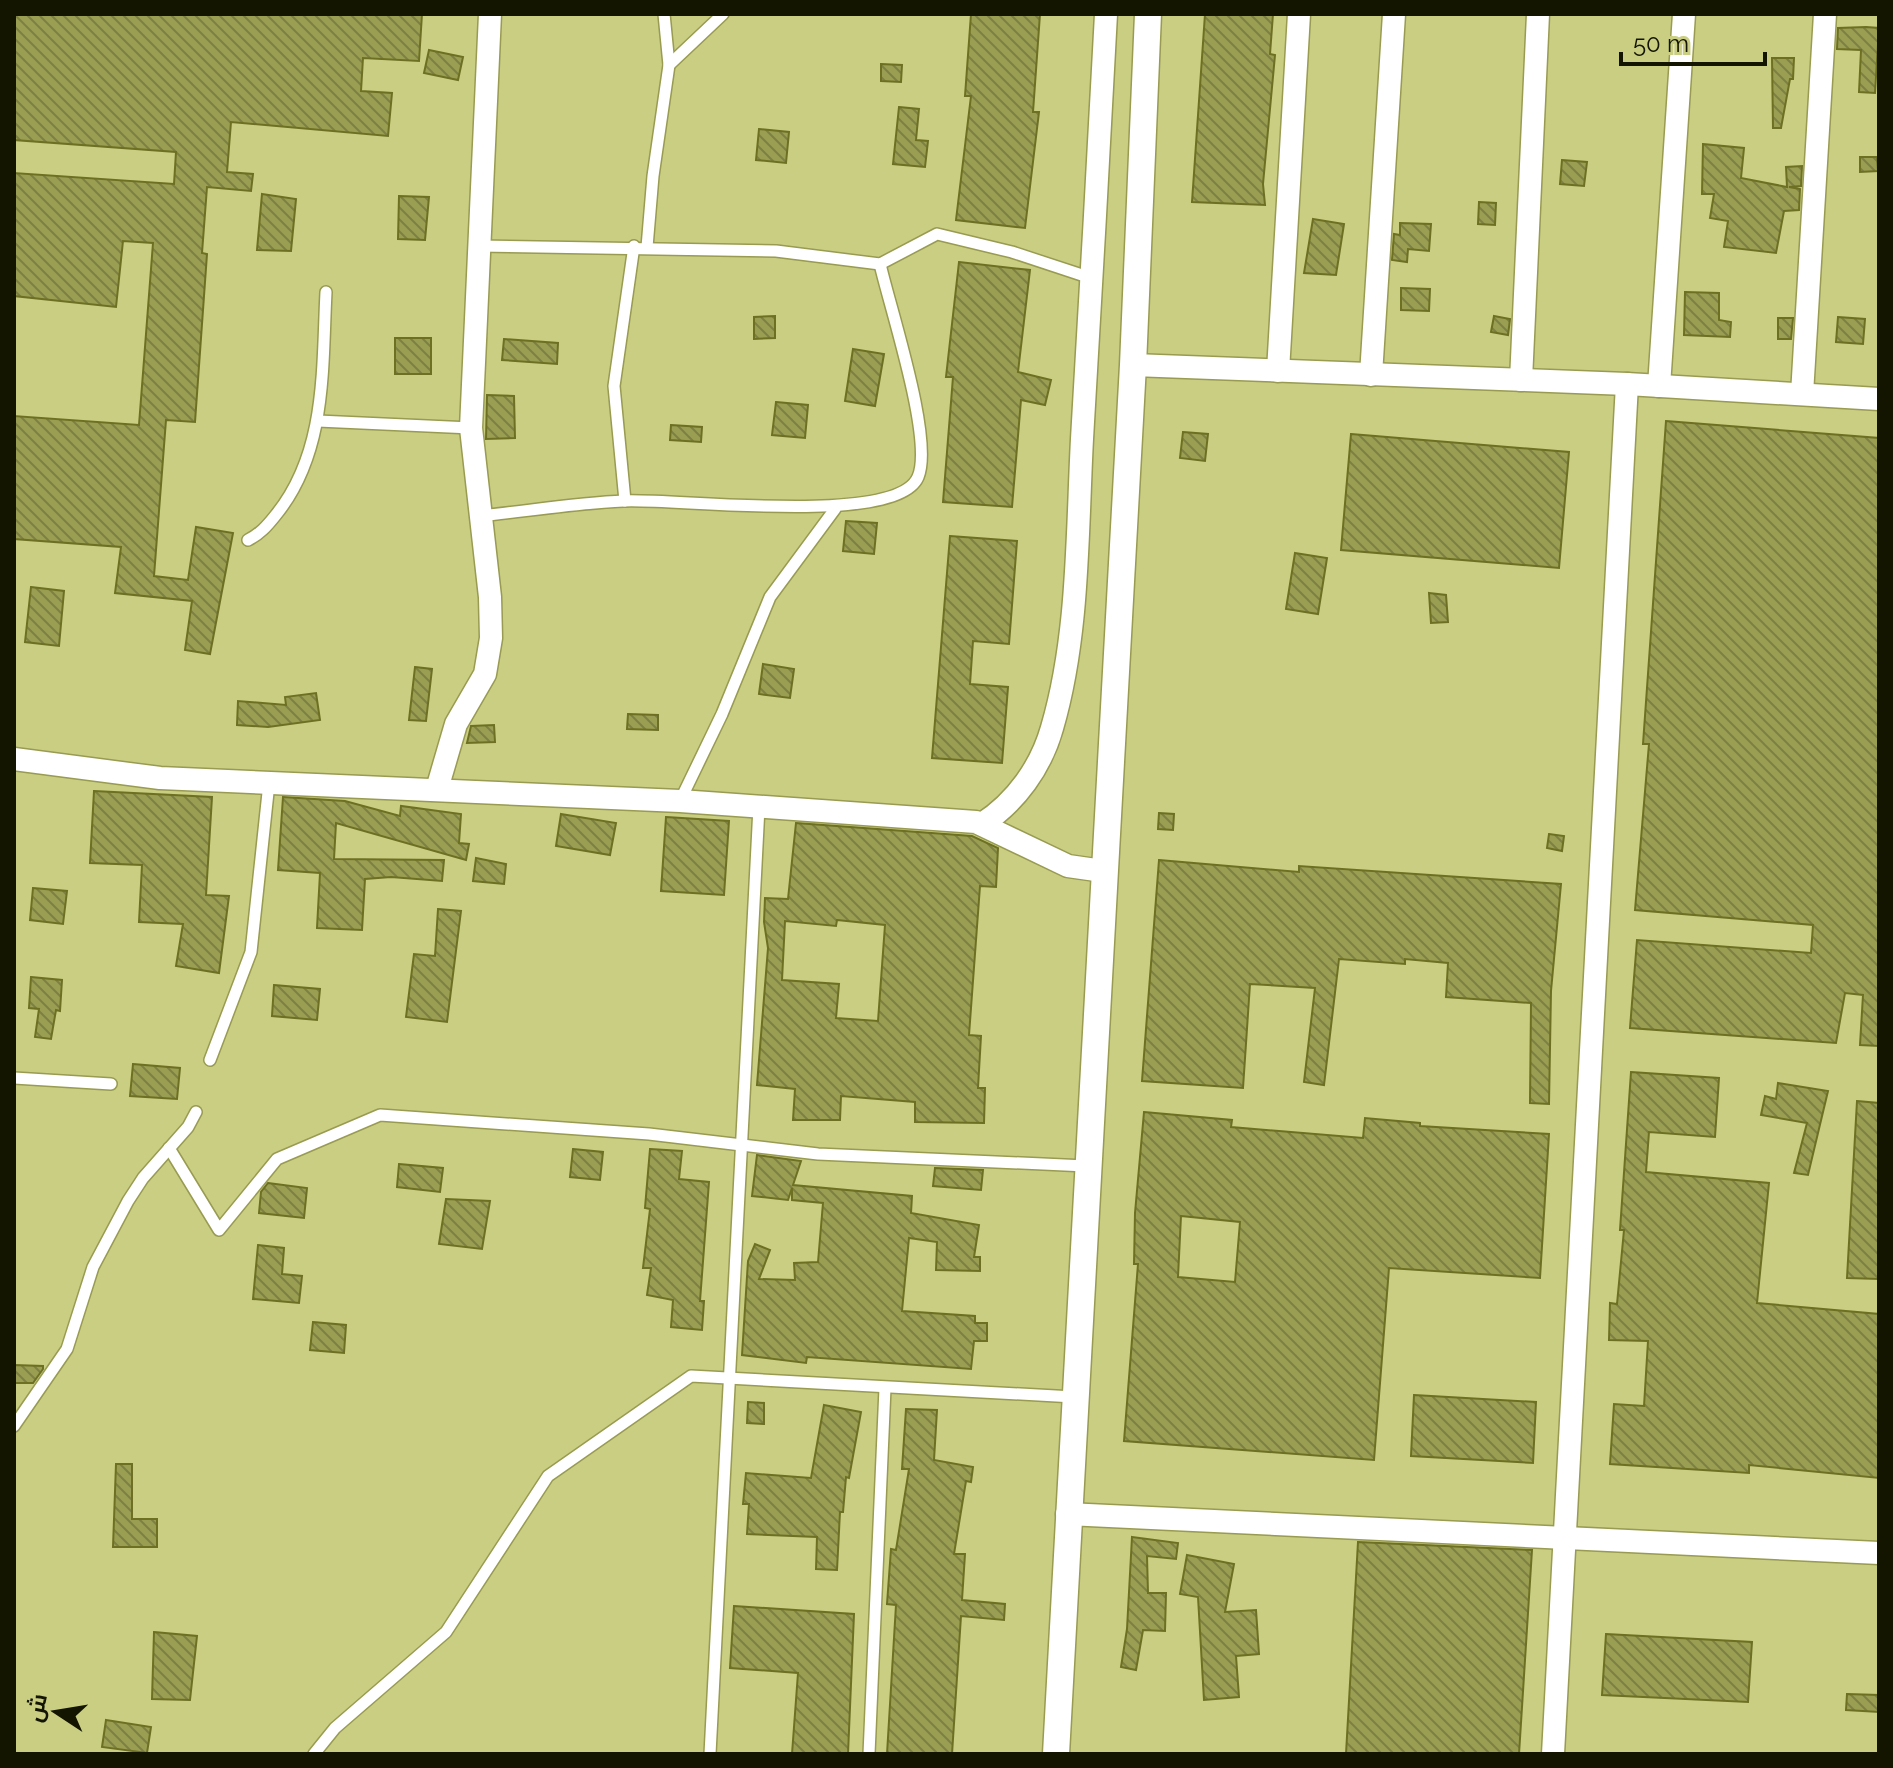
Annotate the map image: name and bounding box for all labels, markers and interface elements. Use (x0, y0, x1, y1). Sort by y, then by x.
scale bar (1621, 16, 1765, 66)
text: 50 m (1633, 29, 1689, 58)
north arrow (16, 1672, 96, 1752)
text: ش (21, 1691, 53, 1725)

